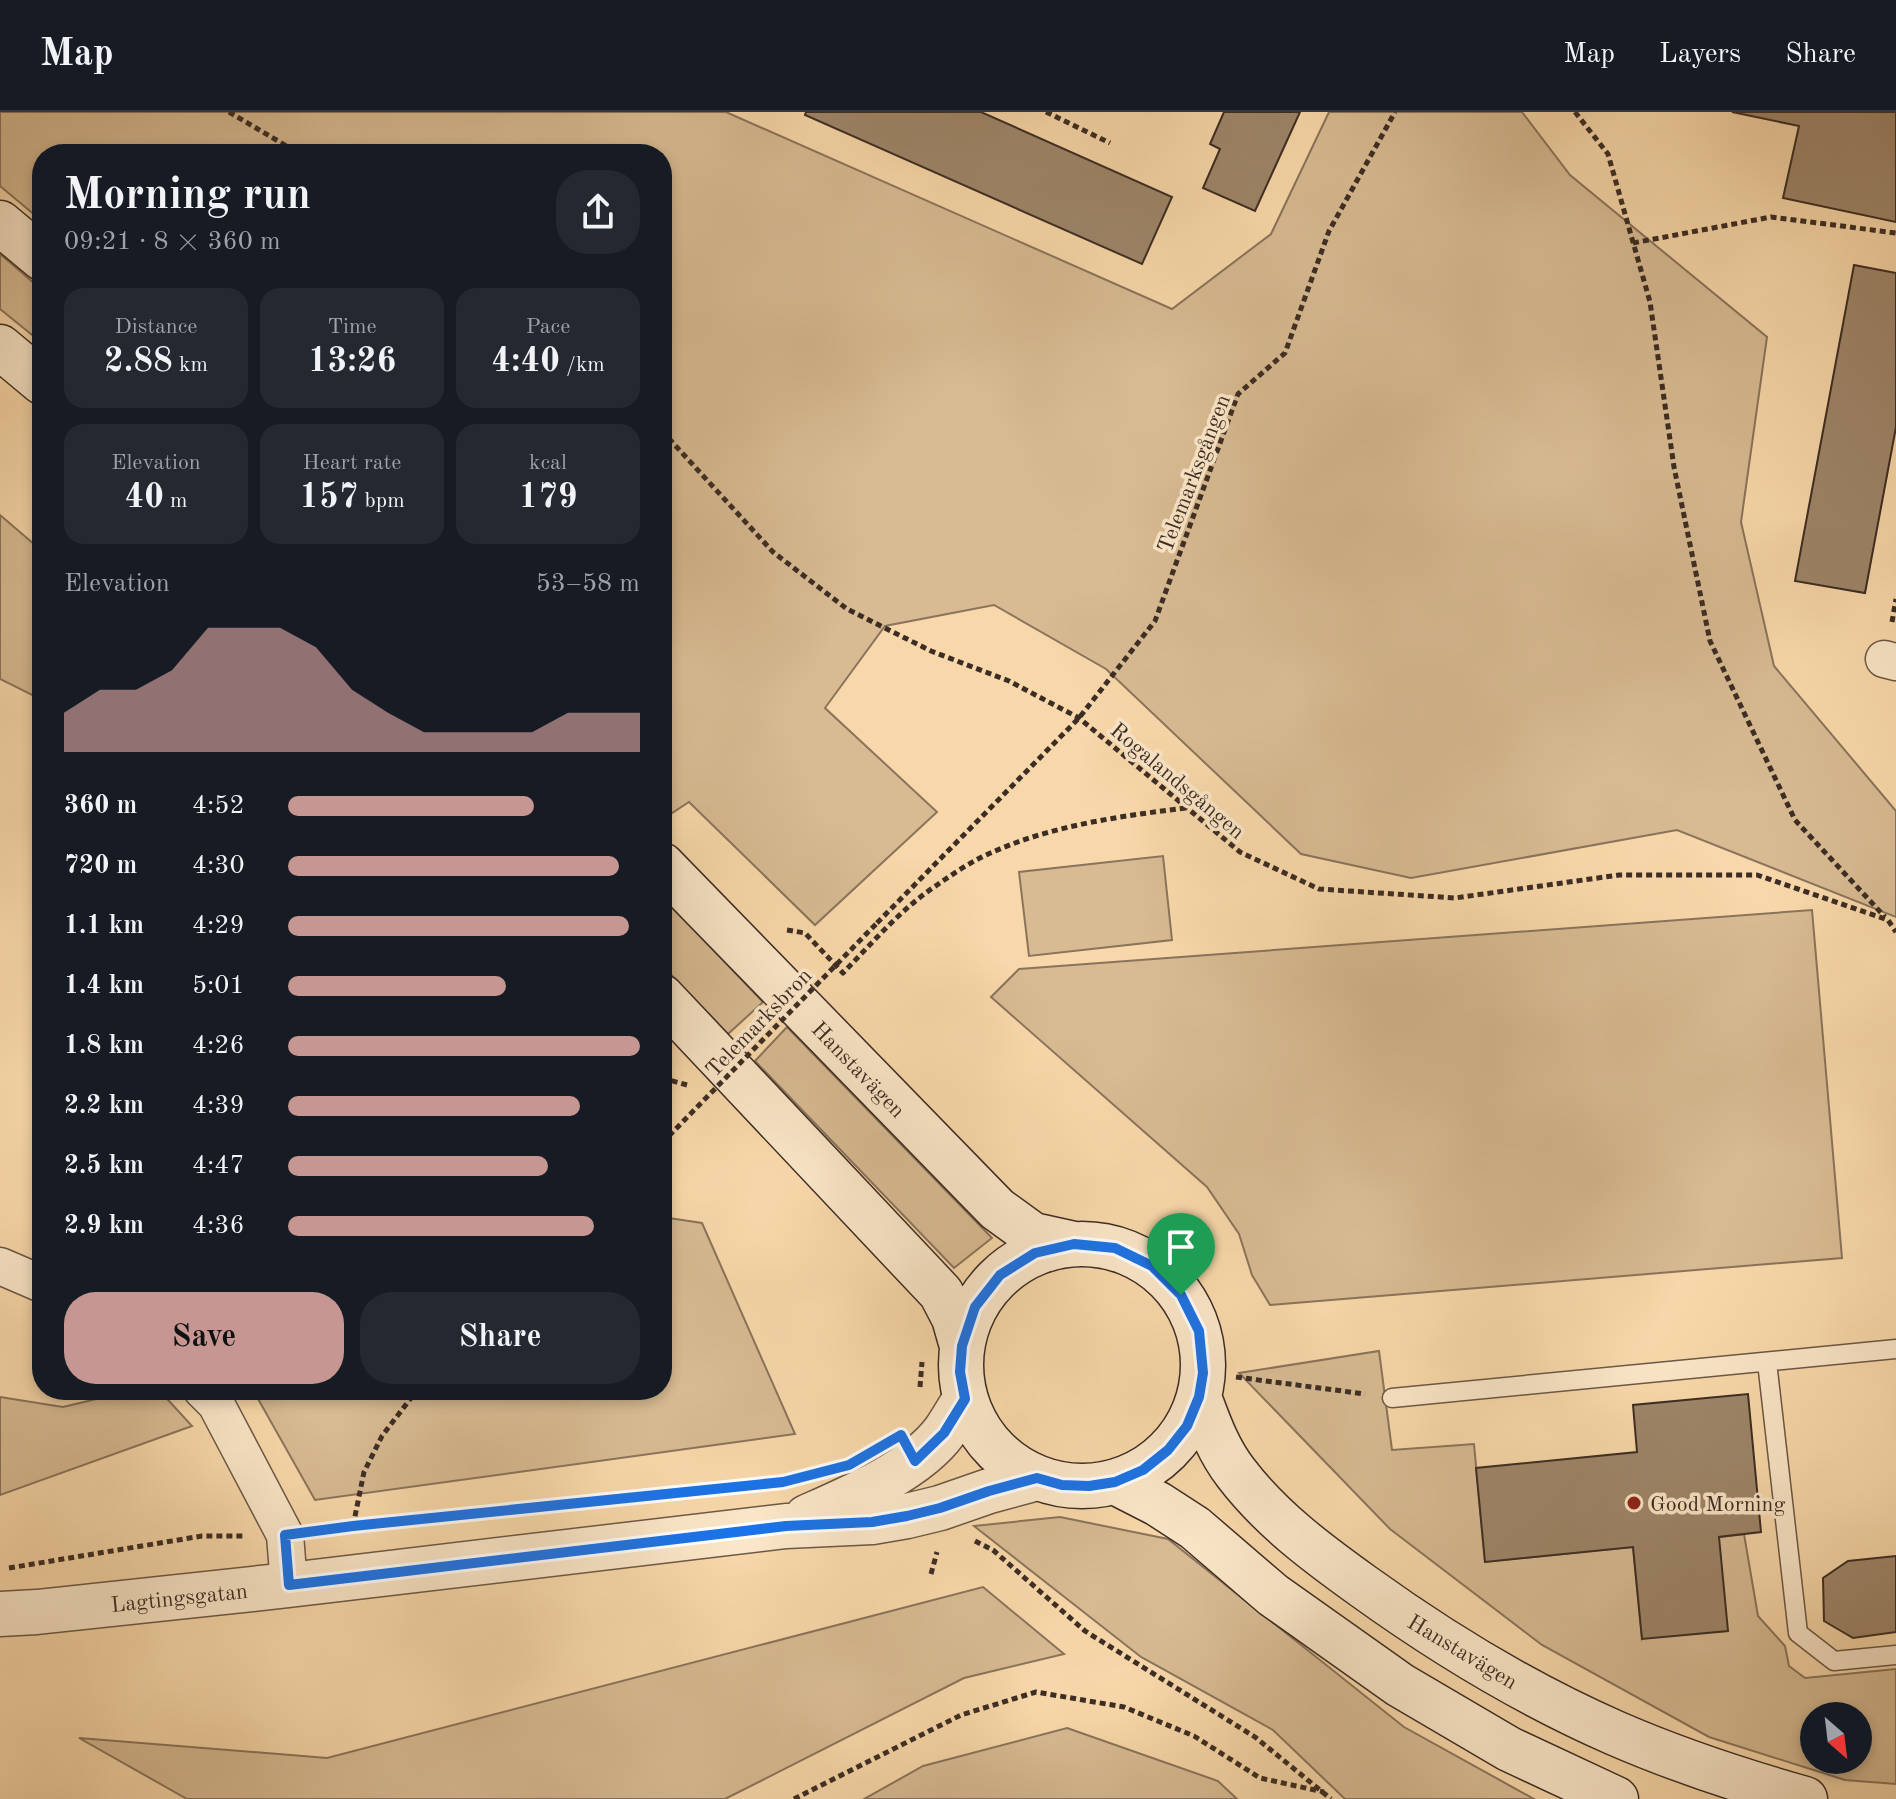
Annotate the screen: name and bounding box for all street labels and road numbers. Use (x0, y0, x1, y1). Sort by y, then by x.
street label: Telemarksgången (1155, 392, 1235, 556)
street label: Rogalandsgången (1105, 719, 1248, 844)
street label: Telemarksbron (702, 965, 817, 1082)
street label: Hanstavägen (807, 1018, 909, 1123)
street label: Lagtingsgatan (110, 1581, 249, 1617)
street label: Hanstavägen (1403, 1611, 1521, 1694)

